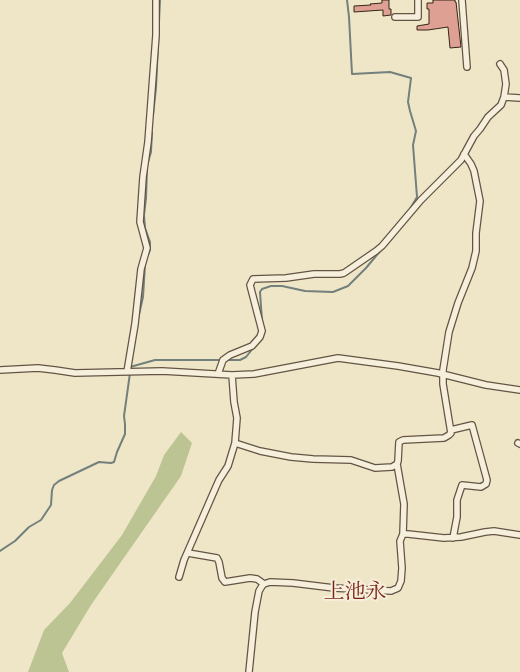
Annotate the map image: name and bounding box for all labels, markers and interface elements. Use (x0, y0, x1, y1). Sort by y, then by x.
district label: 上池永 (324, 580, 386, 606)

